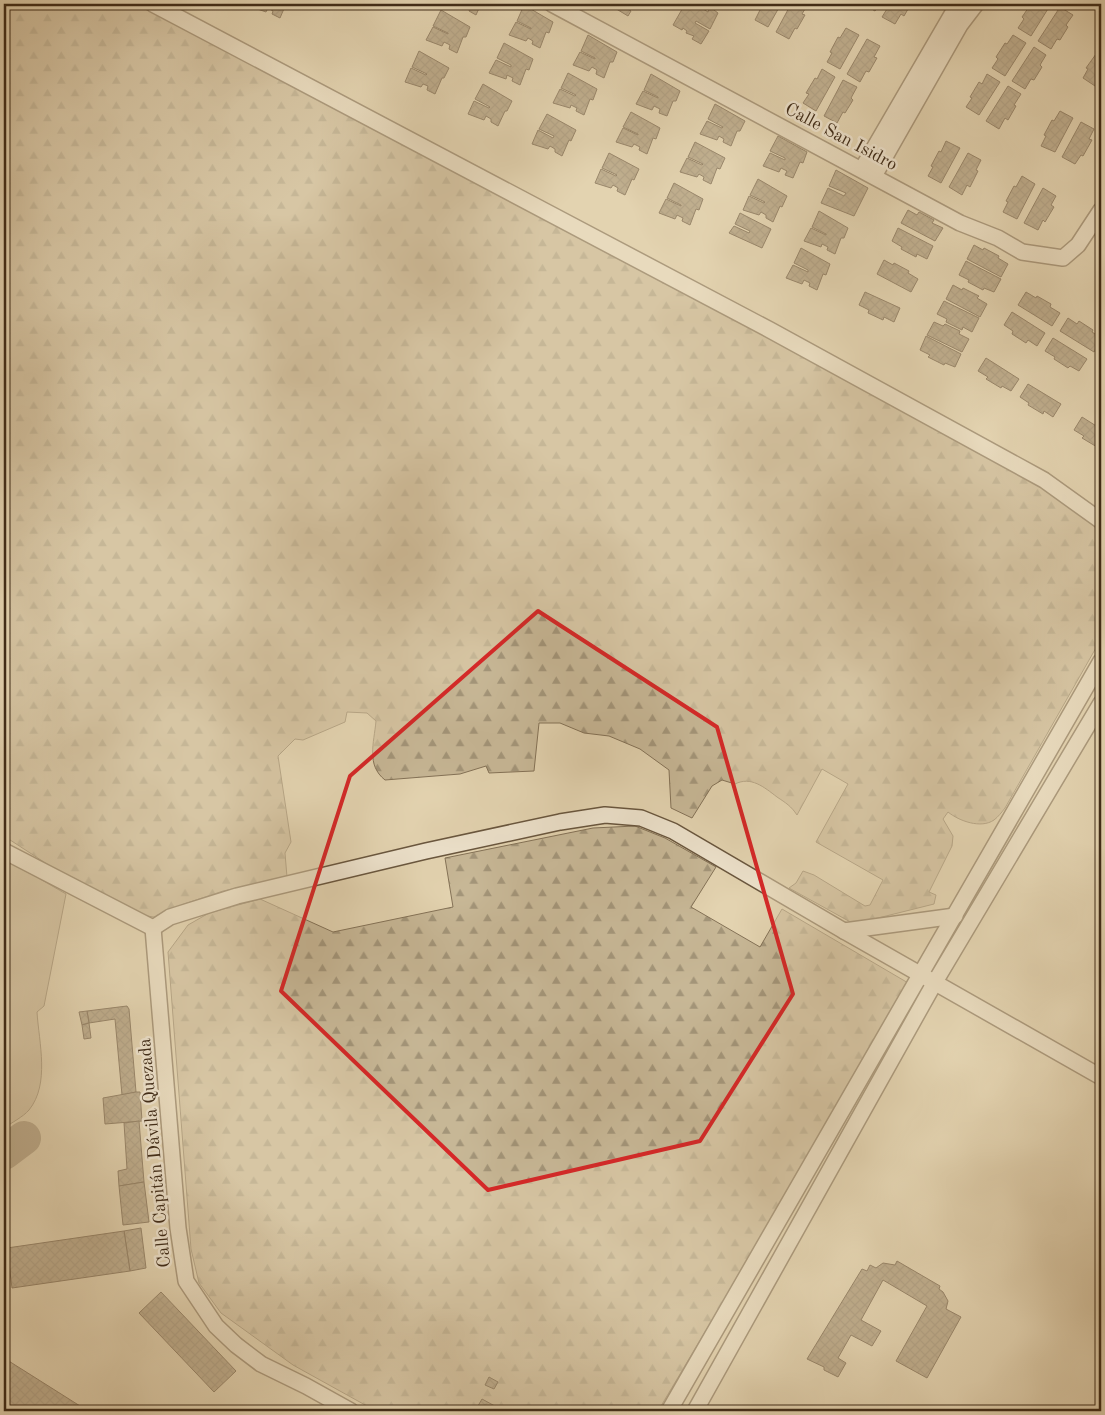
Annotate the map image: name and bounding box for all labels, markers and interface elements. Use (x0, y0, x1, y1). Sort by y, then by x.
street label: Calle San Isidro (782, 100, 900, 174)
street label: Calle Capitán Dávila Quezada (136, 1037, 174, 1268)

